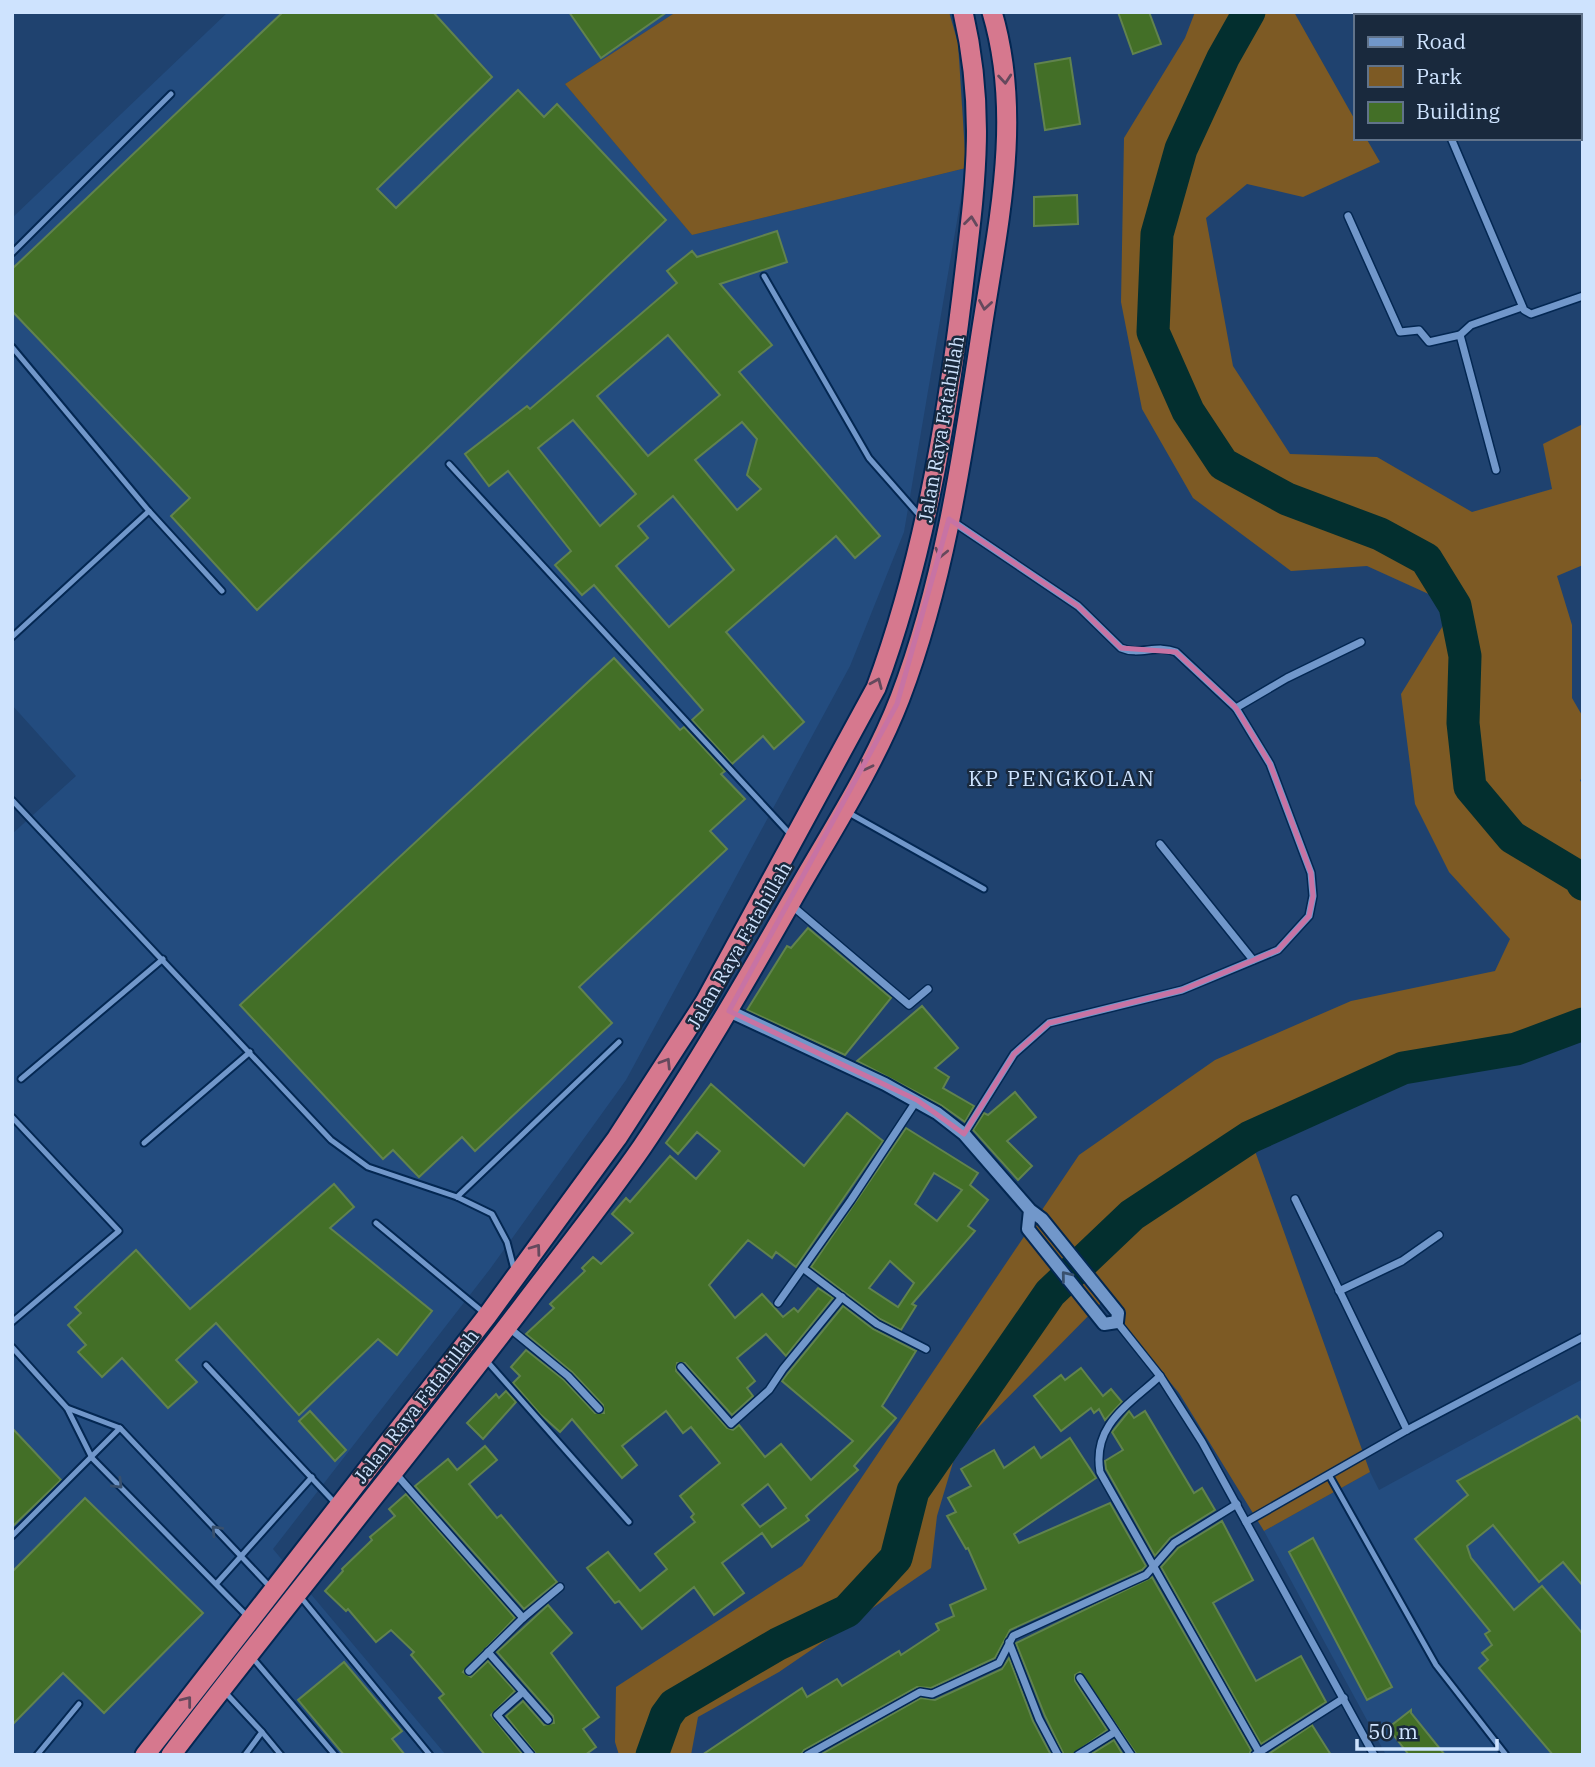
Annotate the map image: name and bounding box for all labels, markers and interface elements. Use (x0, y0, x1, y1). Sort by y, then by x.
legend (1354, 14, 1581, 140)
text: Road (1416, 27, 1466, 55)
text: Park (1416, 62, 1463, 90)
one-way arrow (997, 74, 1012, 85)
text: Building (1416, 97, 1501, 125)
one-way arrow (963, 216, 978, 227)
one-way arrow (978, 299, 993, 311)
street label: Jalan Raya Fatahillah (913, 334, 969, 524)
one-way arrow (935, 547, 949, 559)
one-way arrow (869, 678, 883, 690)
one-way arrow (860, 759, 874, 771)
district label: KP PENGKOLAN (968, 764, 1156, 792)
street label: Jalan Raya Fatahillah (681, 857, 797, 1033)
one-way arrow (658, 1058, 671, 1071)
one-way arrow (528, 1245, 540, 1257)
one-way arrow (1062, 1272, 1074, 1285)
street label: Jalan Raya Fatahillah (348, 1324, 484, 1488)
one-way arrow (109, 1476, 122, 1489)
one-way arrow (211, 1525, 224, 1538)
one-way arrow (179, 1696, 192, 1709)
scale bar (1357, 1708, 1497, 1752)
text: 50 m (1368, 1717, 1418, 1745)

